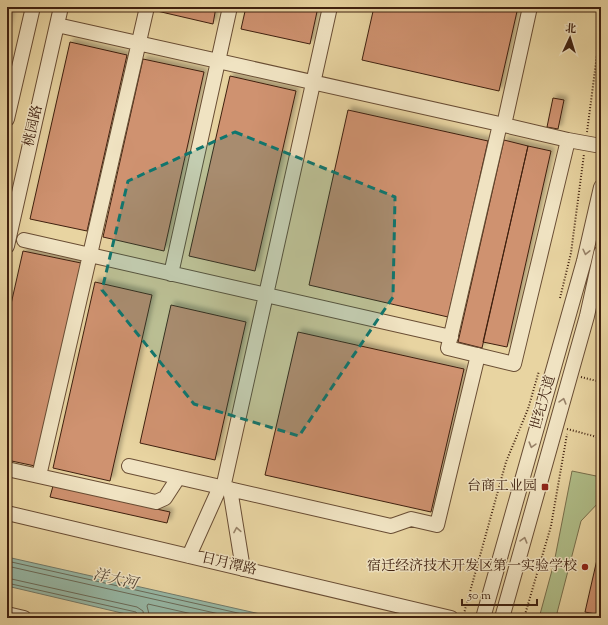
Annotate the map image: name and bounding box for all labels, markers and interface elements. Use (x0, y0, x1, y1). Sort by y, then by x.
north arrow (550, 18, 590, 58)
text: 北 (565, 21, 577, 37)
street label: 桃园路 (20, 103, 48, 149)
one-way arrow (582, 249, 591, 256)
street label: 世纪大道 (527, 373, 561, 433)
one-way arrow (558, 398, 567, 405)
one-way arrow (528, 441, 537, 448)
place label: 台商工业园 (467, 477, 537, 497)
marker: 台商工业园 (540, 482, 550, 492)
one-way arrow (233, 527, 242, 533)
one-way arrow (519, 537, 528, 544)
street label: 日月潭路 (199, 549, 259, 581)
place label: 宿迁经济技术开发区第一实验学校 (367, 557, 577, 577)
marker: 宿迁经济技术开发区第一实验学校 (580, 562, 590, 572)
water label: 洋大河 (91, 565, 142, 596)
scale bar (462, 581, 537, 607)
text: 50 m (467, 587, 491, 605)

